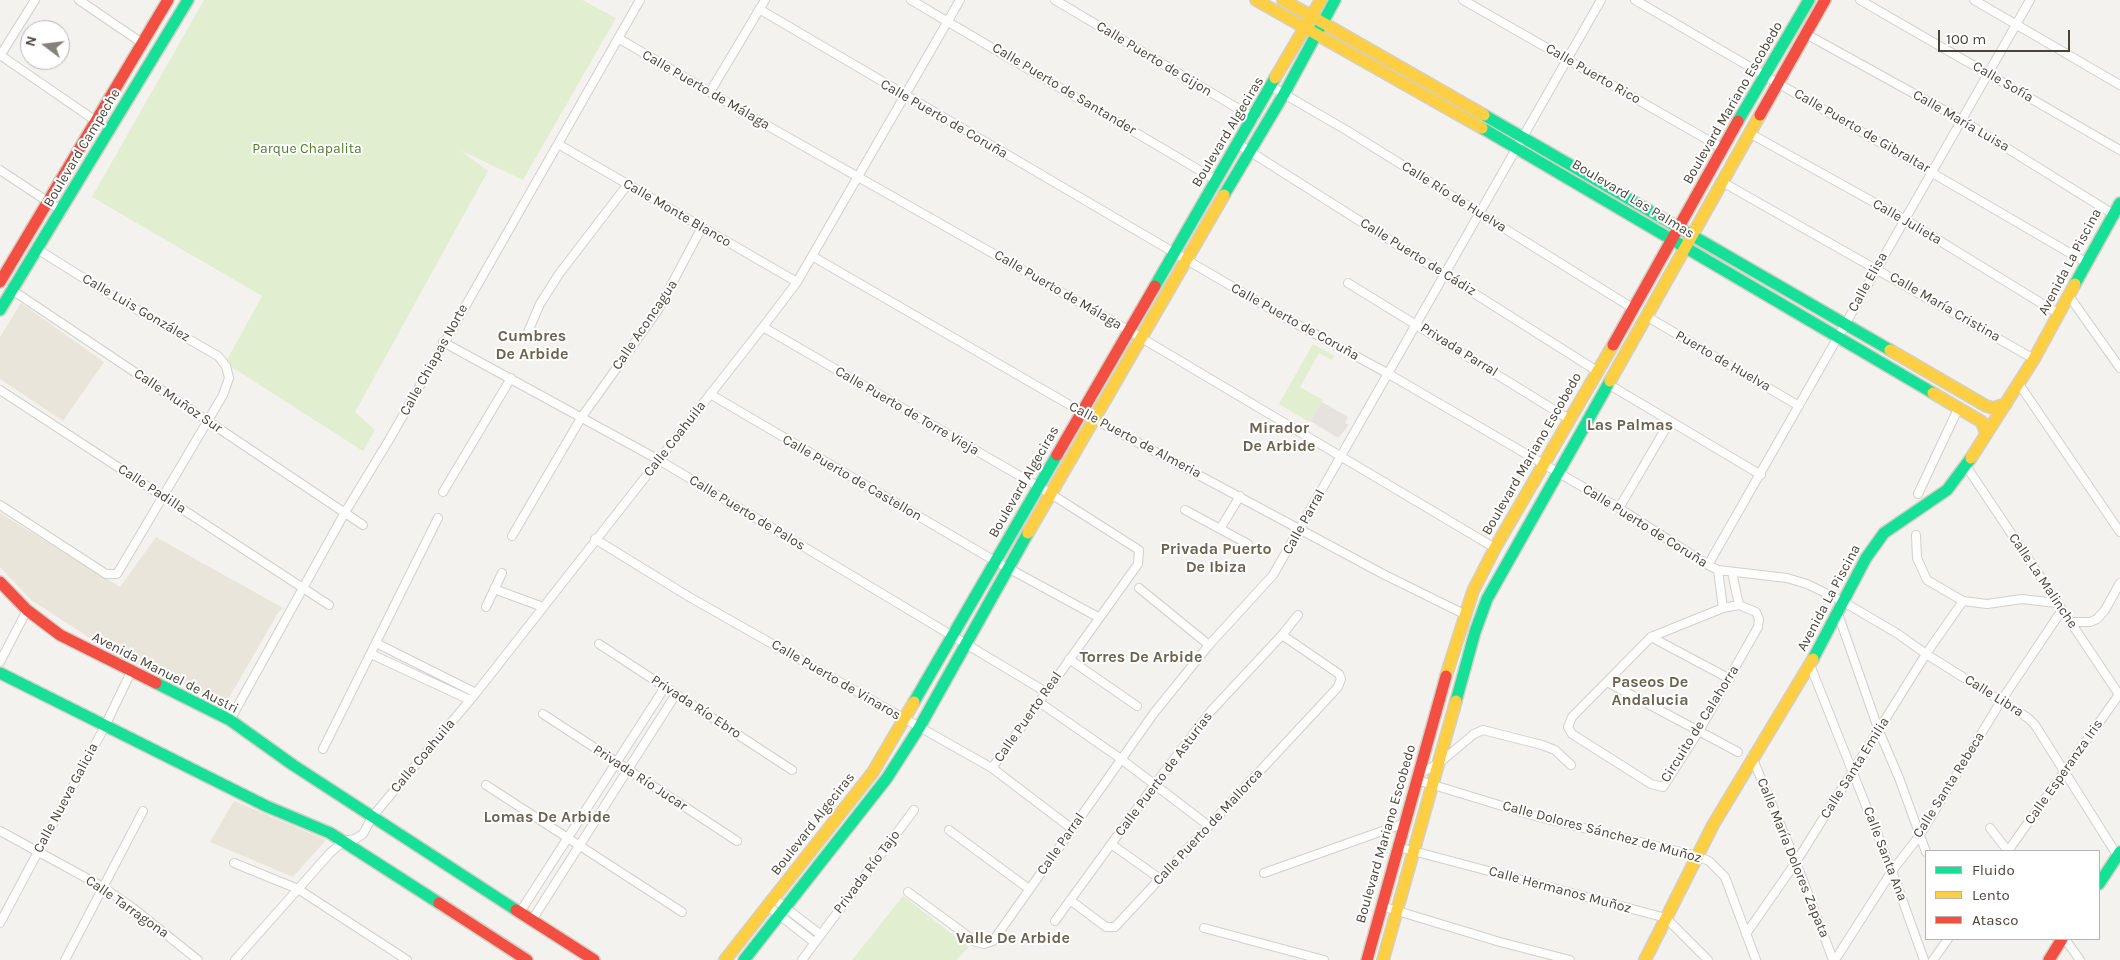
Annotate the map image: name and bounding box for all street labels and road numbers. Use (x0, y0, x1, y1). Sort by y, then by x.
street label: Calle Puerto de Gijon (1093, 18, 1215, 100)
street label: Boulevard Mariano Escobedo (1680, 19, 1786, 187)
street label: Calle Puerto de Santander (989, 39, 1139, 139)
street label: Calle Puerto Rico (1542, 40, 1644, 108)
street label: Calle Puerto de Málaga (639, 46, 773, 134)
street label: Calle Sofía (1970, 58, 2036, 106)
street label: Boulevard Algeciras (1188, 74, 1268, 190)
street label: Calle Puerto de Coruña (877, 76, 1011, 162)
street label: Calle Puerto de Gibraltar (1791, 85, 1933, 177)
street label: Boulevard Campeche (40, 86, 124, 210)
street label: Calle María Luisa (1910, 87, 2012, 155)
street label: Boulevard Las Palmas (1569, 156, 1697, 242)
street label: Calle Río de Huelva (1398, 158, 1510, 236)
street label: Calle Monte Blanco (620, 175, 734, 251)
street label: Calle Julieta (1869, 195, 1945, 249)
street label: Avenida La Piscina (2035, 206, 2105, 318)
street label: Calle Puerto de Cádiz (1357, 214, 1479, 300)
street label: Calle Puerto de Málaga (991, 246, 1125, 334)
street label: Calle Elisa (1845, 249, 1891, 315)
street label: Calle María Cristina (1887, 268, 2003, 346)
street label: Calle Luis González (79, 270, 193, 346)
street label: Calle Aconcagua (609, 277, 681, 373)
street label: Calle Puerto de Coruña (1228, 280, 1362, 364)
street label: Calle Chiapas Norte (396, 301, 472, 419)
street label: Privada Parral (1417, 319, 1501, 381)
street label: Puerto de Huelva (1672, 327, 1774, 395)
street label: Calle Puerto de Torre Vieja (832, 363, 982, 459)
street label: Calle Muñoz Sur (131, 365, 225, 437)
street label: Boulevard Mariano Escobedo (1479, 370, 1585, 538)
street label: Calle Coahuila (640, 398, 710, 480)
street label: Calle Puerto de Almeria (1066, 398, 1204, 482)
street label: Boulevard Algeciras (985, 423, 1063, 541)
street label: Calle Puerto de Castellon (779, 431, 925, 525)
street label: Calle Padilla (115, 461, 189, 517)
street label: Calle Puerto de Palos (686, 472, 808, 554)
street label: Calle Puerto de Coruña (1579, 481, 1711, 571)
street label: Calle Parral (1279, 487, 1329, 557)
street label: Calle La Malinche (2005, 530, 2081, 632)
street label: Avenida La Piscina (1794, 542, 1864, 654)
street label: Avenida Manuel de Austri (89, 629, 241, 717)
street label: Calle Puerto de Vinaros (768, 636, 904, 724)
street label: Circuito de Calahorra (1657, 662, 1743, 786)
street label: Calle Puerto Real (991, 668, 1065, 766)
street label: Calle Libra (1961, 671, 2027, 721)
street label: Privada Río Ebro (648, 672, 744, 742)
street label: Calle Puerto de Asturias (1112, 708, 1216, 840)
street label: Calle Santa Emilia (1817, 714, 1893, 822)
street label: Calle Coahuila (387, 716, 459, 796)
street label: Calle Esperanza Iris (2021, 716, 2107, 828)
street label: Calle Santa Rebeca (1910, 729, 1988, 841)
street label: Calle Nueva Galicia (30, 740, 102, 856)
street label: Privada Río Jucar (590, 741, 690, 815)
street label: Boulevard Mariano Escobedo (1352, 743, 1420, 925)
street label: Calle Puerto de Mallorca (1150, 765, 1266, 889)
street label: Boulevard Algeciras (768, 769, 858, 879)
street label: Calle María Dolores Zapata (1753, 776, 1833, 940)
street label: Calle Dolores Sánchez de Muñoz (1501, 797, 1703, 867)
street label: Calle Santa Ana (1859, 804, 1911, 904)
street label: Calle Parral (1034, 810, 1088, 878)
street label: Privada Río Tajo (830, 827, 904, 917)
street label: Calle Hermanos Muñoz (1487, 863, 1633, 917)
street label: Calle Tarragona (82, 872, 172, 942)

